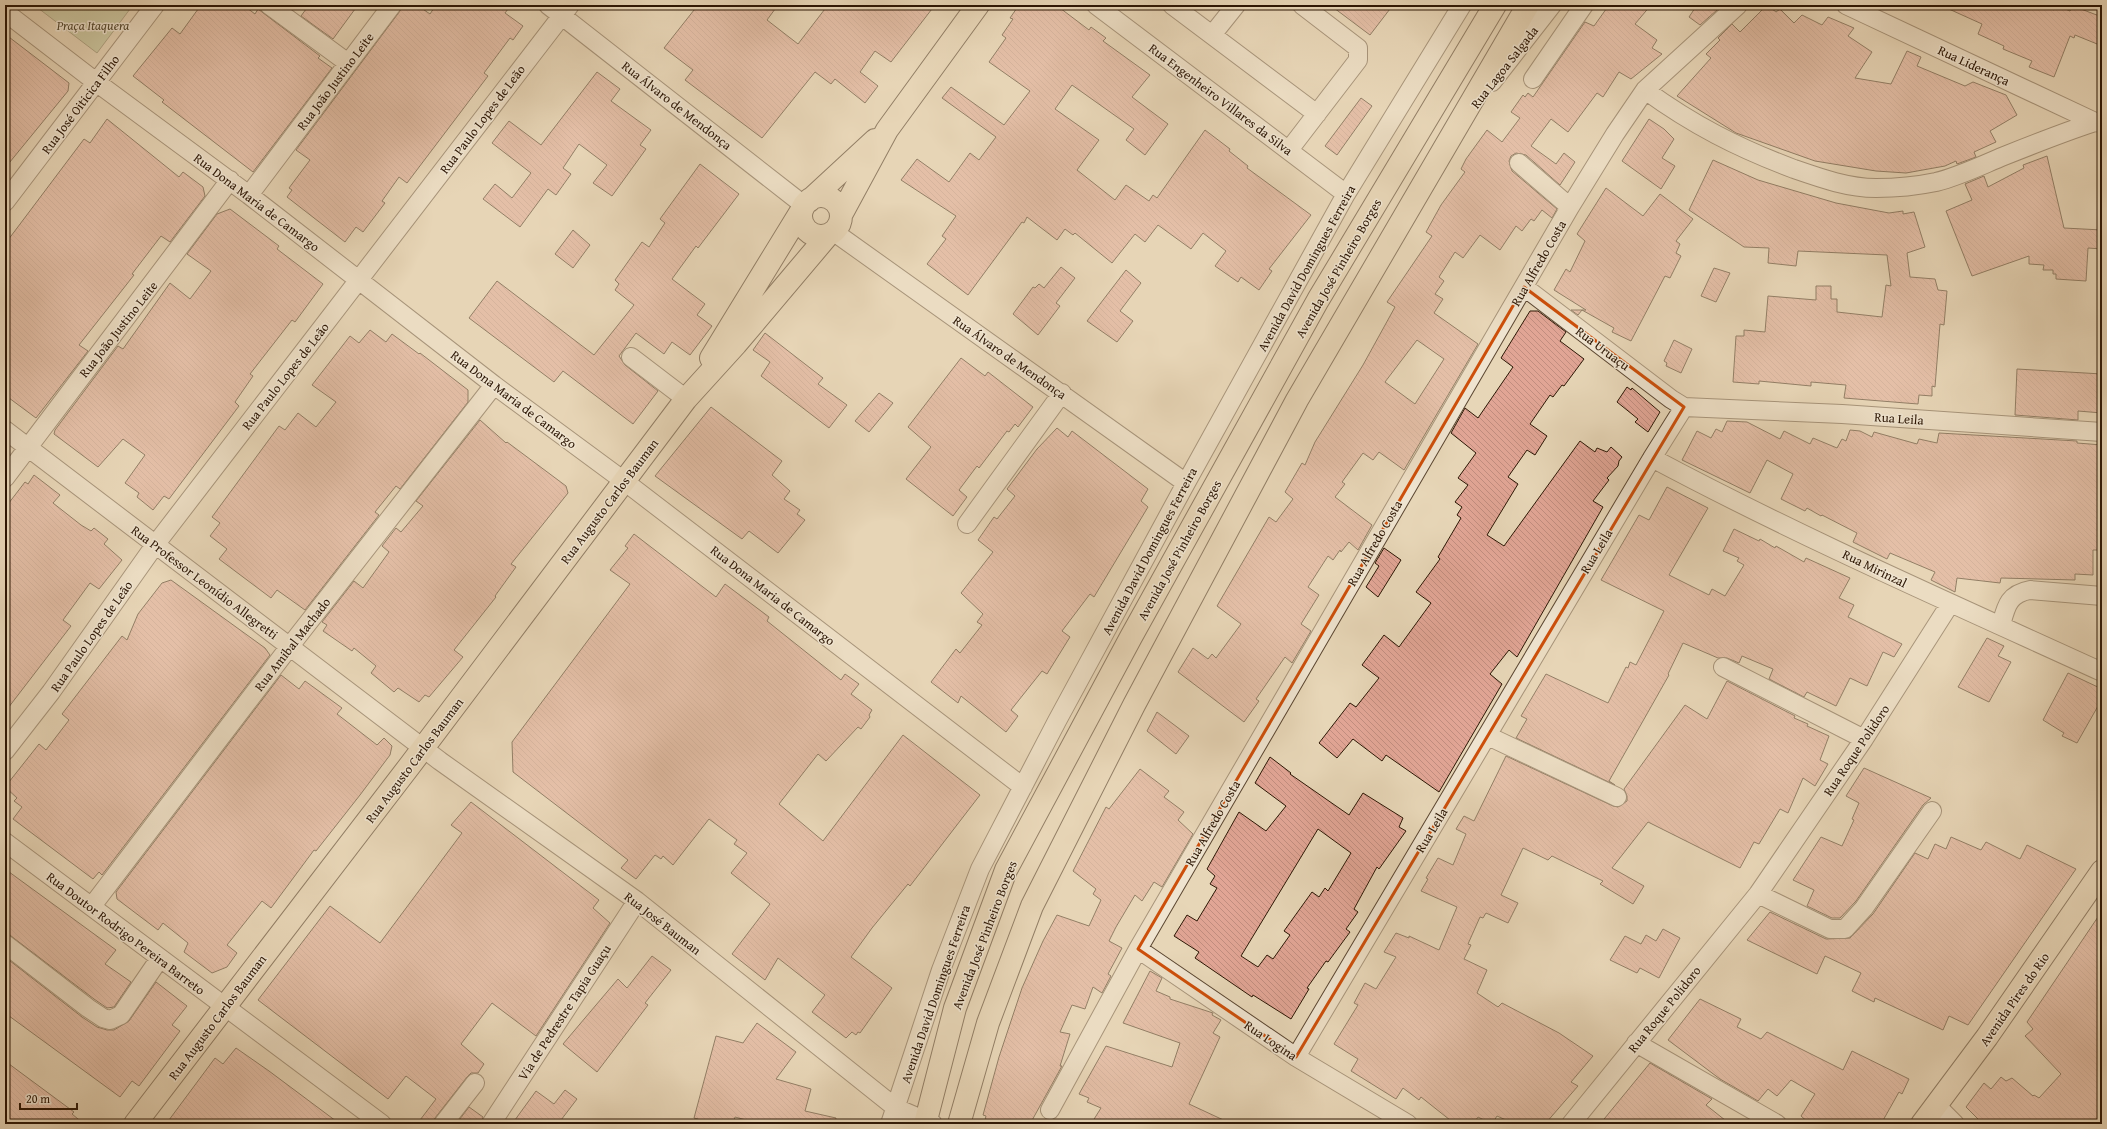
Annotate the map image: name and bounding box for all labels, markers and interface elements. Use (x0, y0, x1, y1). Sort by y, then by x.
park label: Praça Itaquera (56, 16, 129, 35)
street label: Rua Lagoa Salgada (1466, 21, 1543, 113)
street label: Rua João Justino Leite (292, 28, 378, 134)
street label: Rua Engenheiro Villares da Silva (1145, 39, 1297, 160)
street label: Rua Liderança (1935, 41, 2014, 91)
street label: Rua José Oiticica Filho (37, 50, 124, 158)
street label: Rua Álvaro de Mendonça (618, 56, 736, 155)
street label: Rua Paulo Lopes de Leão (435, 61, 530, 178)
street label: Rua Dona Maria de Camargo (190, 149, 324, 256)
street label: Avenida David Domingues Ferreira (1253, 181, 1361, 355)
street label: Avenida José Pinheiro Borges (1291, 195, 1386, 341)
street label: Rua Alfredo Costa (1506, 216, 1571, 310)
street label: Rua João Justino Leite (75, 277, 162, 382)
street label: Rua Álvaro de Mendonça (949, 311, 1071, 404)
street label: Rua Paulo Lopes de Leão (237, 318, 334, 434)
street label: Rua Uruaçu (1572, 322, 1634, 375)
street label: Rua Dona Maria de Camargo (447, 346, 581, 453)
street label: Rua Leila (1874, 407, 1925, 430)
street label: Rua Augusto Carlos Bauman (556, 434, 663, 568)
street label: Avenida David Domingues Ferreira (1097, 463, 1202, 638)
street label: Avenida José Pinheiro Borges (1133, 477, 1226, 624)
street label: Rua Alfredo Costa (1342, 496, 1407, 590)
street label: Rua Professor Leonídio Allegretti (127, 521, 282, 644)
street label: Rua Leila (1576, 524, 1618, 577)
street label: Rua Dona Maria de Camargo (706, 541, 839, 650)
street label: Rua Mirinzal (1839, 545, 1911, 592)
street label: Rua Paulo Lopes de Leão (46, 576, 137, 696)
street label: Rua Amibal Machado (250, 593, 335, 695)
street label: Rua Augusto Carlos Bauman (361, 693, 468, 827)
street label: Rua Roque Polidoro (1819, 700, 1894, 800)
street label: Rua Alfredo Costa (1180, 776, 1245, 870)
street label: Rua Leila (1411, 803, 1453, 856)
street label: Avenida José Pinheiro Borges (947, 858, 1022, 1012)
street label: Rua Doutor Rodrigo Pereira Barreto (42, 867, 209, 1000)
street label: Rua José Bauman (620, 887, 706, 960)
street label: Avenida David Domingues Ferreira (896, 902, 975, 1086)
street label: Via de Pedrestre Tapia Guaçu (513, 941, 616, 1084)
street label: Avenida Pires do Rio (1975, 948, 2054, 1050)
street label: Rua Augusto Carlos Bauman (164, 950, 271, 1084)
street label: Rua Roque Polidoro (1623, 962, 1706, 1057)
street label: Rua Logina (1241, 1016, 1302, 1066)
scale bar (20, 1085, 77, 1111)
text: 20 m (26, 1090, 50, 1107)

